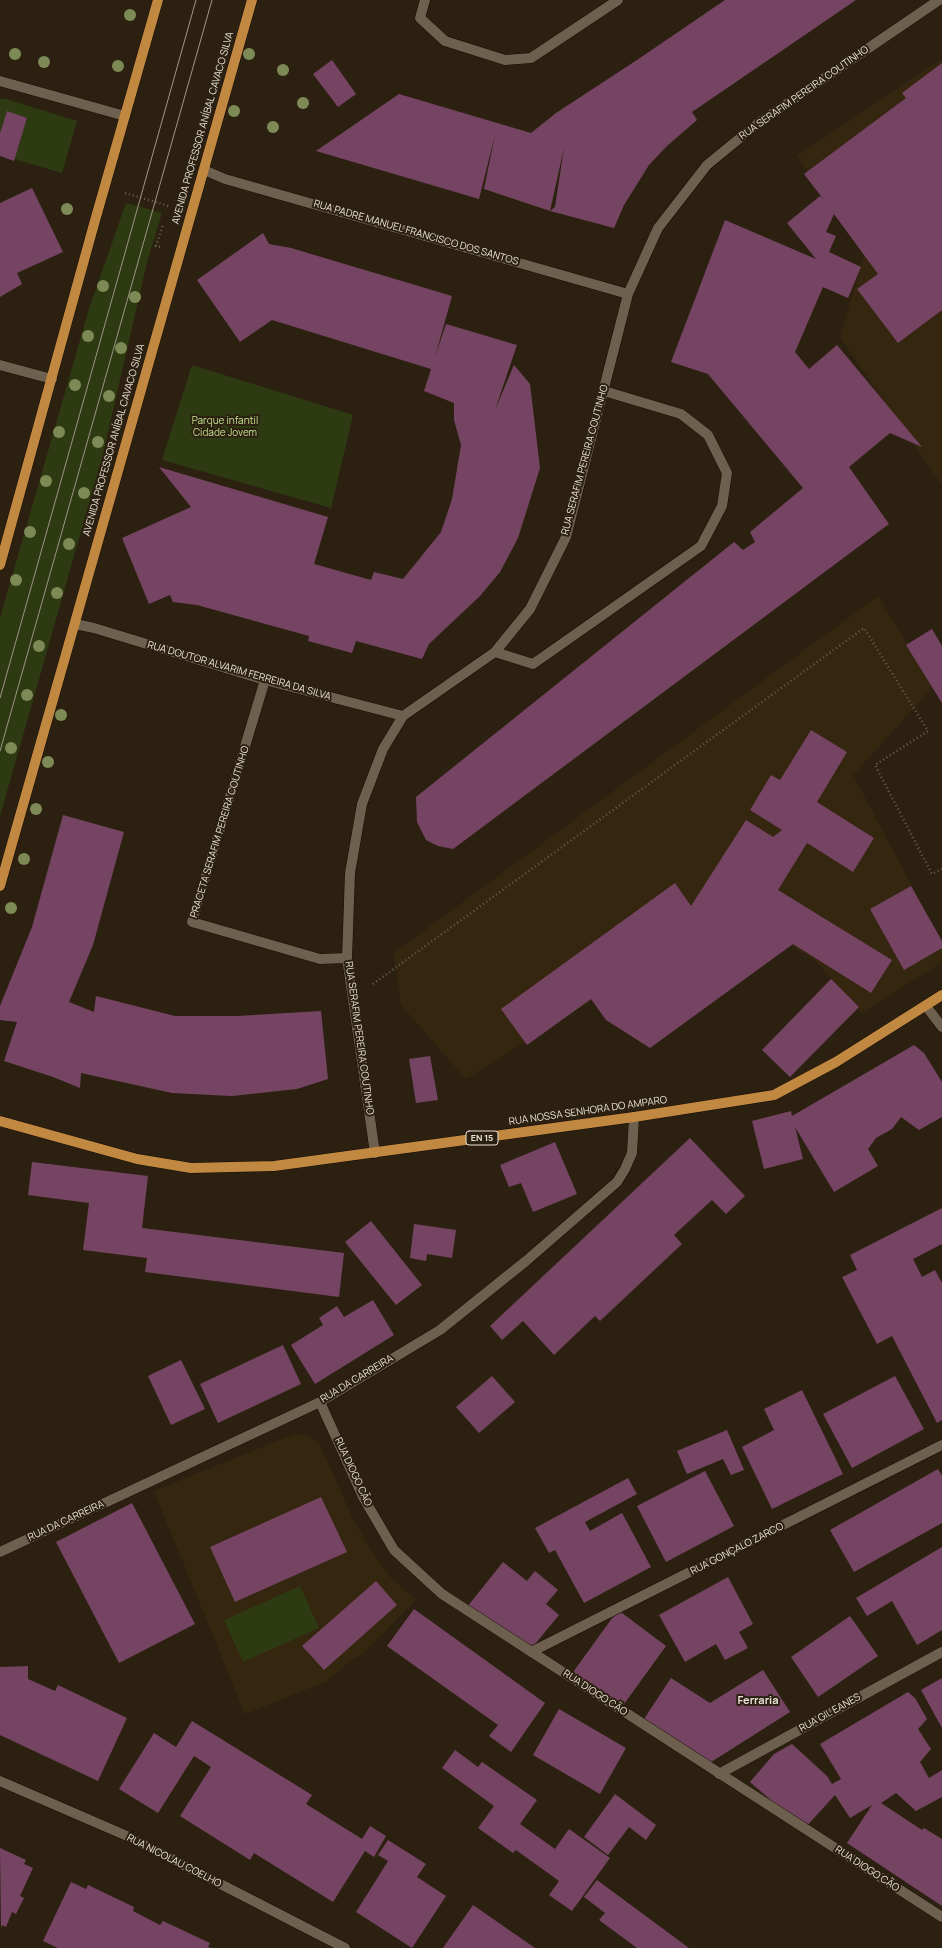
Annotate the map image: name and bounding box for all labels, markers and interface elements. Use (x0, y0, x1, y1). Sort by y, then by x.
street label: AVENIDA PROFESSOR ANÍBAL CAVACO SILVA (170, 30, 236, 226)
street label: RUA SERAFIM PEREIRA COUTINHO (737, 44, 871, 142)
street label: RUA PADRE MANUEL FRANCISCO DOS SANTOS (312, 198, 520, 268)
street label: AVENIDA PROFESSOR ANÍBAL CAVACO SILVA (81, 342, 147, 538)
street label: RUA SERAFIM PEREIRA COUTINHO (559, 384, 611, 536)
park label: Parque infantil Cidade Jovem (192, 415, 258, 438)
street label: RUA DOUTOR ALVARIM FERREIRA DA SILVA (146, 639, 332, 703)
street label: PRACETA SERAFIM PEREIRA COUTINHO (188, 745, 252, 919)
street label: RUA SERAFIM PEREIRA COUTINHO (342, 960, 376, 1116)
street label: RUA NOSSA SENHORA DO AMPARO (508, 1094, 668, 1128)
road number: EN 15 (466, 1131, 498, 1145)
street label: RUA DA CARREIRA (318, 1353, 396, 1405)
street label: RUA DIOGO CÃO (332, 1436, 374, 1508)
street label: RUA DA CARREIRA (26, 1498, 106, 1544)
street label: RUA GONÇALO ZARCO (688, 1520, 786, 1578)
street label: RUA DIOGO CÃO (561, 1668, 629, 1718)
street label: RUA GIL EANES (797, 1691, 863, 1735)
district label: Ferraria (737, 1694, 779, 1708)
street label: RUA NICOLAU COELHO (125, 1832, 223, 1890)
street label: RUA DIOGO CÃO (833, 1844, 901, 1894)

